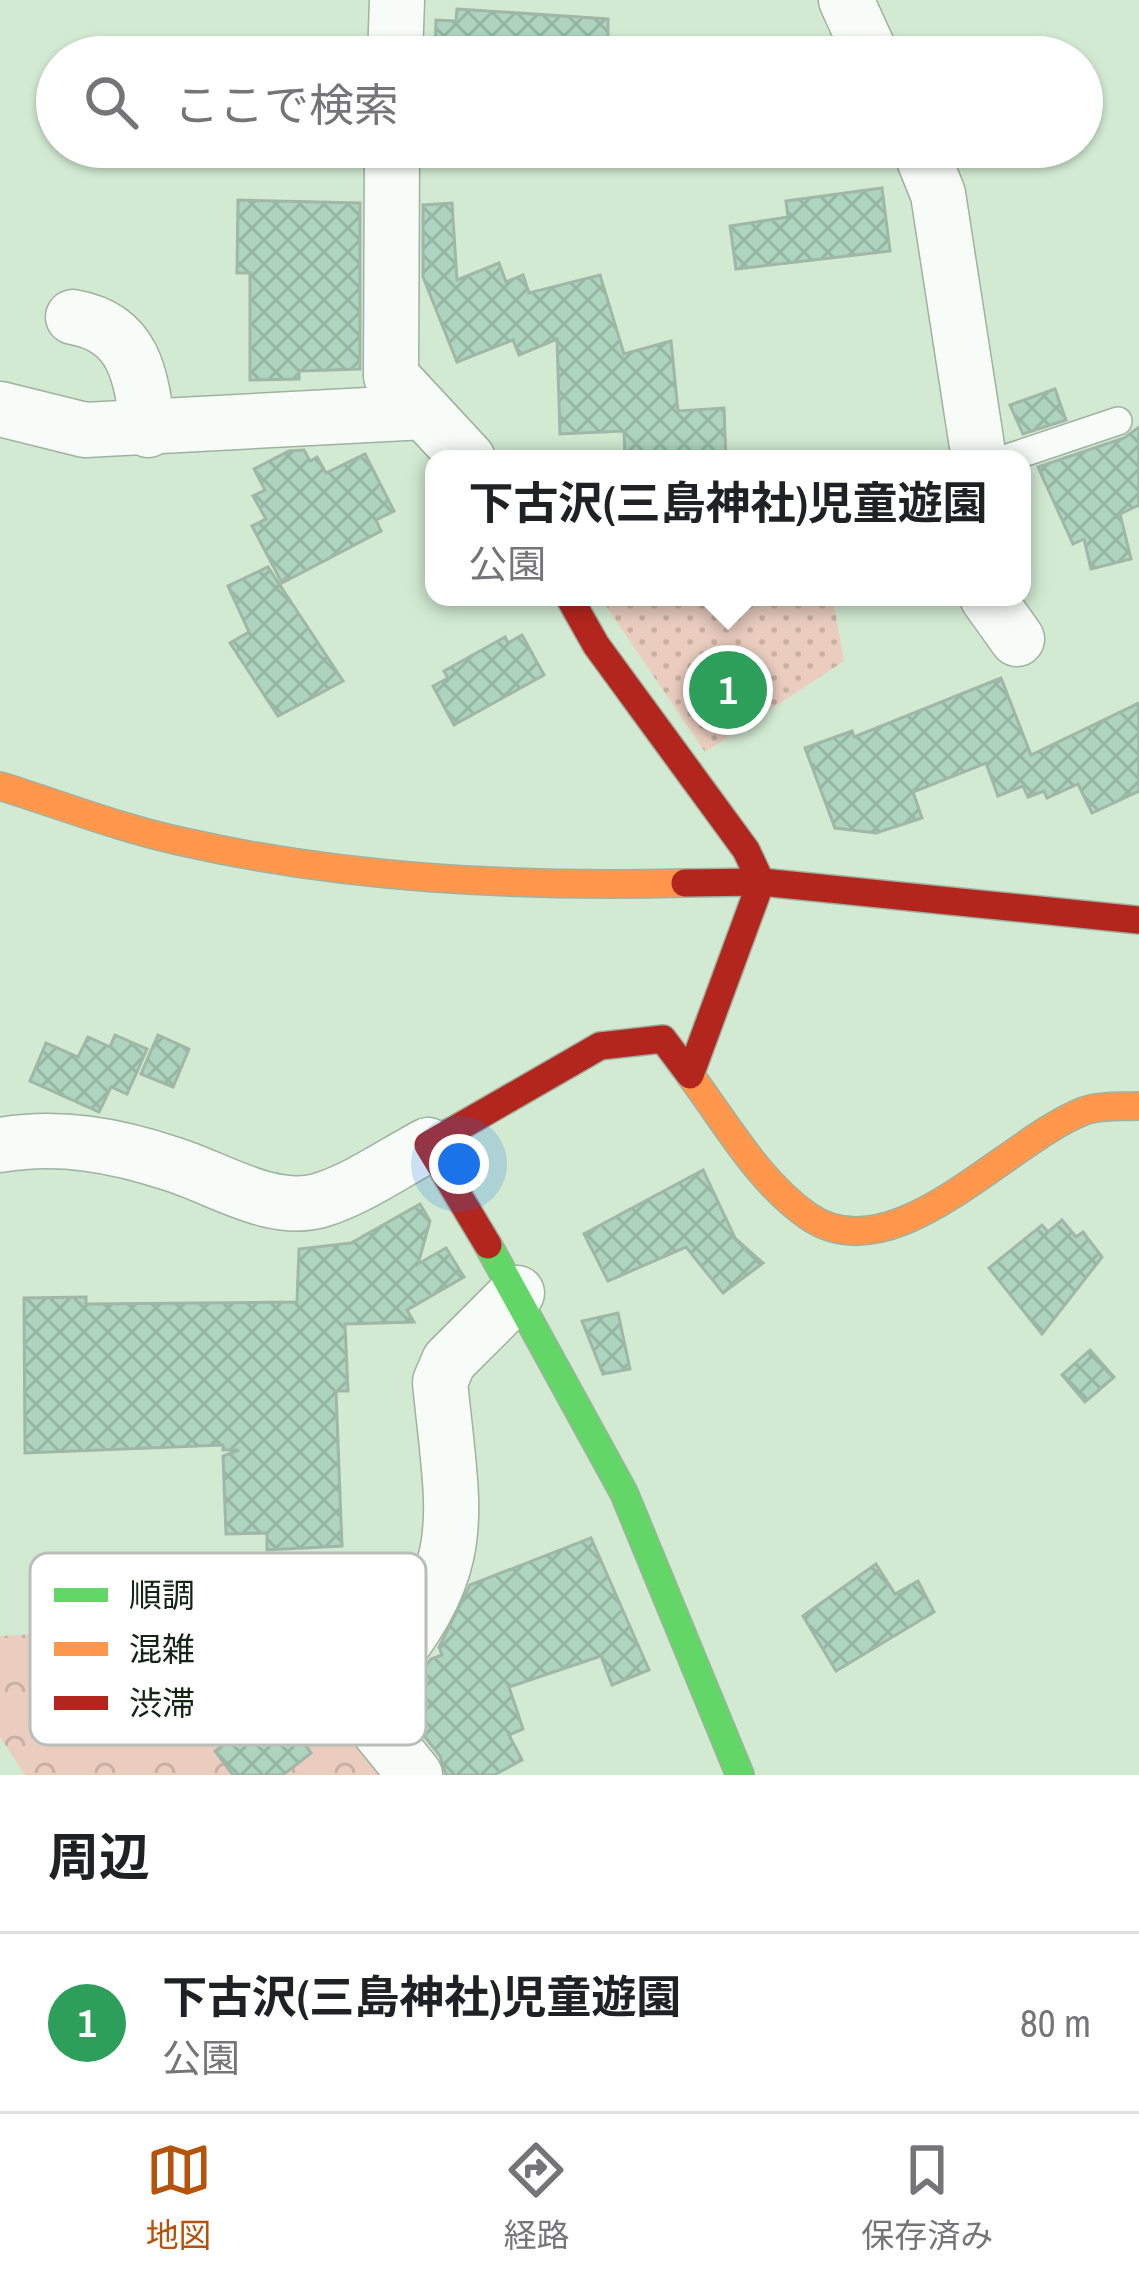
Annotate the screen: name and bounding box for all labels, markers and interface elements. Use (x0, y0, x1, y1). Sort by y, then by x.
search box (36, 36, 1103, 168)
icon: search (78, 69, 144, 135)
text: ここで検索 (174, 74, 399, 135)
popup (425, 450, 1031, 606)
text: 下古沢(三島神社)児童遊園 (468, 472, 988, 533)
text: 公園 (468, 538, 546, 590)
pin: 1 (689, 645, 767, 735)
your location (429, 1134, 489, 1194)
legend (30, 1553, 426, 1745)
text: 順調 (129, 1573, 195, 1617)
text: 混雑 (129, 1627, 195, 1671)
text: 渋滞 (129, 1681, 195, 1725)
text: 周辺 (48, 1822, 150, 1891)
text: 下古沢(三島神社)児童遊園 (162, 1966, 682, 2027)
text: 1 (78, 1997, 96, 2049)
text: 80 m (1020, 1997, 1091, 2049)
text: 公園 (162, 2032, 240, 2084)
tab: 地図 (146, 2137, 212, 2257)
tab: 経路 (503, 2137, 569, 2257)
tab: 保存済み (861, 2137, 993, 2257)

